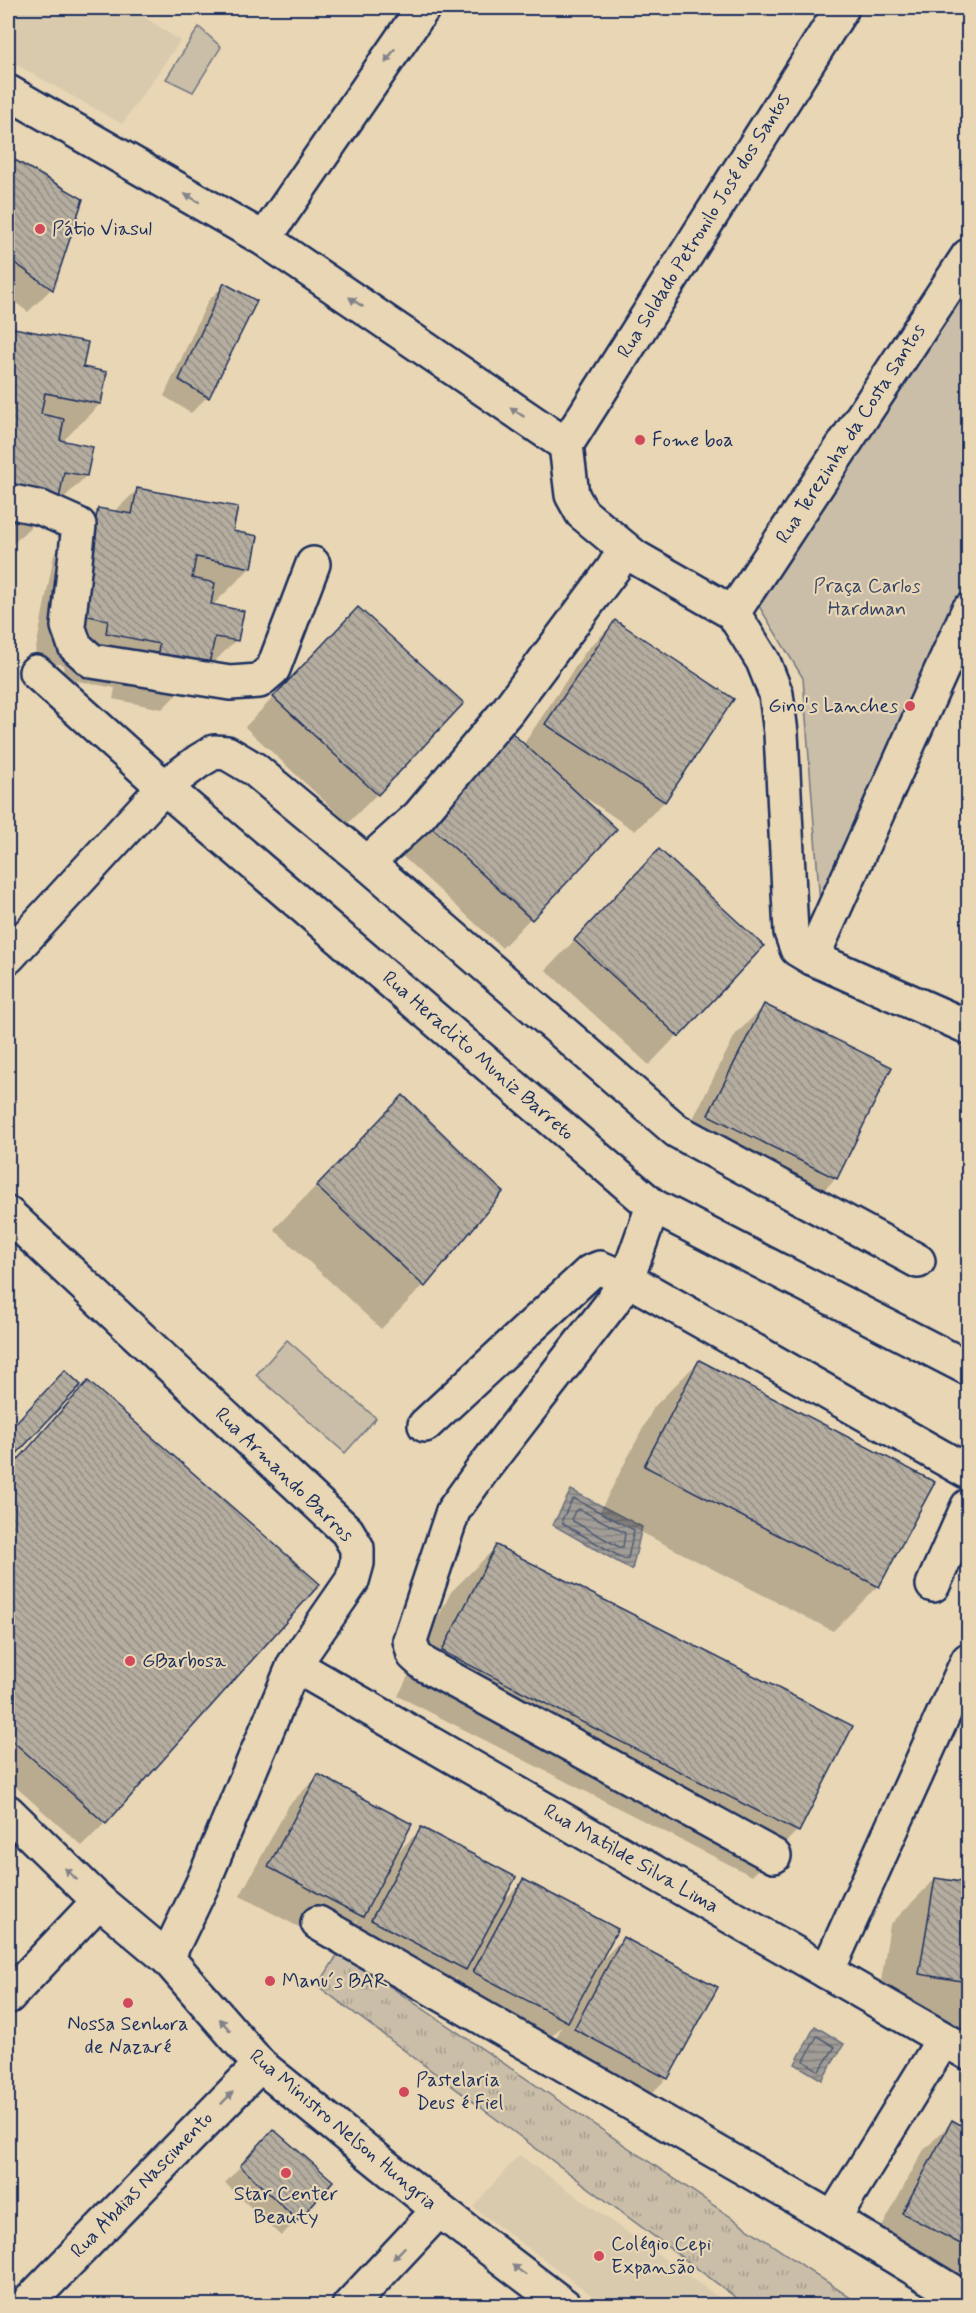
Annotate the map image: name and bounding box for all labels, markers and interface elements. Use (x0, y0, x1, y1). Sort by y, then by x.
one-way arrow (384, 47, 396, 63)
street label: Rua Soldado Petronilo José dos Santos (611, 88, 797, 364)
one-way arrow (184, 192, 200, 203)
place label: Pátio Viasul (52, 216, 152, 243)
marker: Pátio Viasul (33, 222, 47, 236)
one-way arrow (349, 296, 365, 308)
street label: Rua Terezinha da Costa Santos (770, 319, 932, 549)
one-way arrow (510, 406, 526, 418)
place label: Fome boa (652, 427, 733, 454)
marker: Fome boa (633, 433, 647, 447)
park label: Praça Carlos Hardman (813, 573, 921, 623)
place label: Gino's Lanches (768, 693, 898, 720)
marker: Gino's Lanches (903, 699, 917, 713)
street label: Rua Heraclito Muniz Barreto (376, 965, 580, 1147)
street label: Rua Armando Barros (209, 1402, 359, 1549)
place label: GBarbosa (142, 1648, 227, 1675)
marker: GBarbosa (123, 1654, 137, 1668)
street label: Rua Matilde Silva Lima (539, 1798, 723, 1920)
one-way arrow (64, 1867, 78, 1881)
place label: Manu´s BAR (282, 1968, 388, 1995)
marker: Manu´s BAR (263, 1974, 277, 1988)
marker: Nossa Senhora de Nazaré (121, 1996, 135, 2010)
place label: Nossa Senhora de Nazaré (67, 2011, 189, 2061)
one-way arrow (219, 2018, 232, 2033)
street label: Rua Ministro Nelson Hungria (243, 2043, 443, 2217)
place label: Pastelaria Deus é Fiel (416, 2067, 504, 2117)
marker: Pastelaria Deus é Fiel (397, 2085, 411, 2099)
one-way arrow (220, 2091, 234, 2106)
street label: Rua Abdias Nascimento (65, 2106, 219, 2264)
marker: Star Center Beauty (279, 2166, 293, 2180)
place label: Star Center Beauty (234, 2181, 338, 2231)
place label: Colégio Cepi Expansão (611, 2231, 711, 2281)
one-way arrow (393, 2245, 406, 2260)
marker: Colégio Cepi Expansão (592, 2249, 606, 2263)
one-way arrow (511, 2265, 526, 2277)

